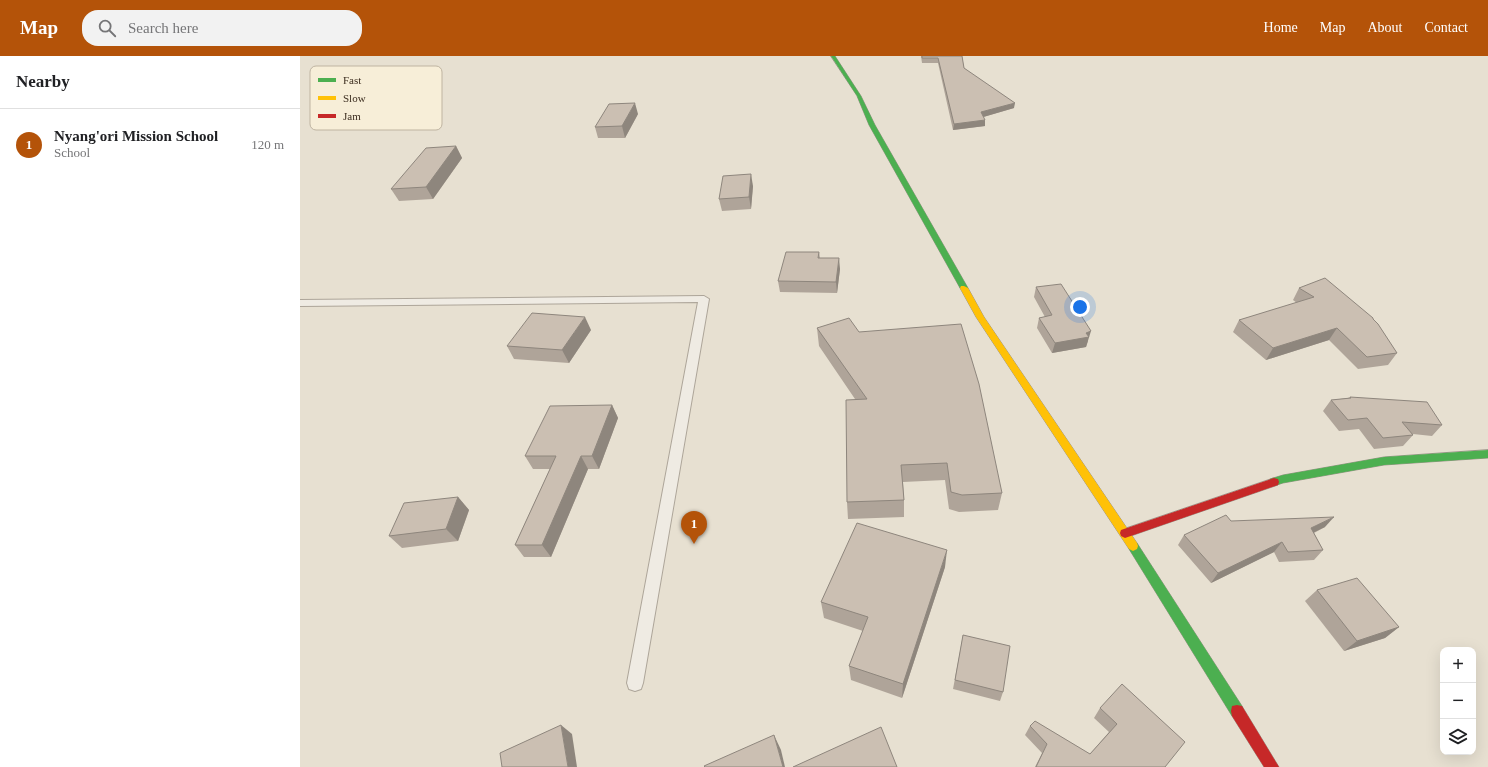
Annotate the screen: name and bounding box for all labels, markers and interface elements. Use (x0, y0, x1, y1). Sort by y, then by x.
search box (82, 10, 362, 46)
text: Map (20, 17, 58, 38)
icon: search (96, 17, 118, 39)
text: Search here (128, 20, 198, 36)
text: Home (1264, 20, 1298, 35)
text: Map (1320, 20, 1345, 35)
text: About (1367, 20, 1402, 35)
text: Contact (1424, 20, 1468, 35)
legend (310, 66, 442, 130)
text: Nearby (16, 72, 70, 91)
text: Fast (343, 74, 361, 86)
text: Slow (343, 92, 366, 104)
text: Jam (343, 110, 361, 122)
text: Nyang'ori Mission School (54, 128, 218, 144)
text: 1 (26, 137, 32, 152)
text: 120 m (251, 137, 284, 152)
text: School (54, 145, 90, 160)
your location (1070, 297, 1090, 317)
pin: 1 (681, 511, 707, 544)
map controls (1440, 647, 1476, 755)
button: + (1440, 647, 1476, 683)
button: − (1440, 683, 1476, 719)
button: layers (1440, 719, 1476, 755)

